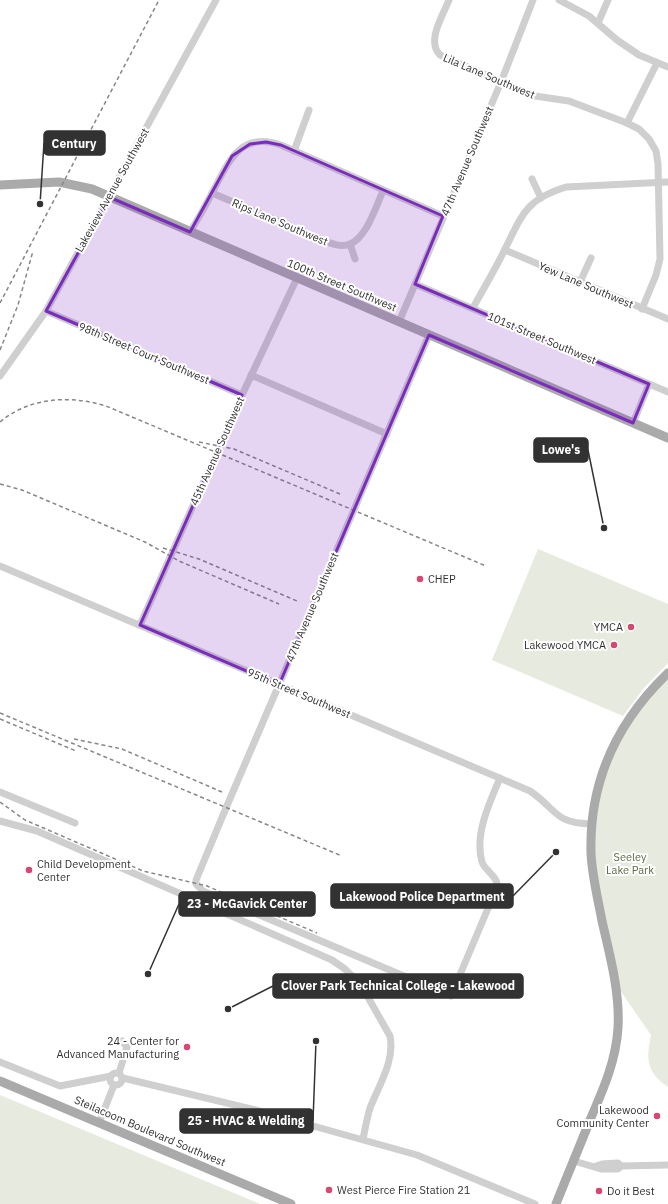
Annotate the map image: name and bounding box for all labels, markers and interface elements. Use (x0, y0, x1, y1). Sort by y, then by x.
street label: Lila Lane Southwest (441, 50, 537, 102)
street label: 47th Avenue Southwest (438, 104, 496, 218)
street label: Lakeview Avenue Southwest (72, 125, 152, 255)
callout: Century (44, 131, 105, 155)
text: Century (52, 136, 97, 151)
street label: Rips Lane Southwest (230, 195, 330, 249)
street label: 100th Street Southwest (285, 256, 399, 314)
street label: Yew Lane Southwest (536, 259, 636, 311)
street label: 101st Street Southwest (486, 309, 599, 367)
street label: 98th Street Court Southwest (76, 319, 212, 387)
street label: 45th Avenue Southwest (187, 394, 247, 508)
callout: Lowe's (534, 438, 588, 462)
text: Lowe's (542, 442, 580, 457)
street label: 47th Avenue Southwest (283, 550, 341, 664)
place label: CHEP (428, 572, 456, 586)
marker: CHEP (415, 574, 425, 584)
place label: YMCA (594, 620, 623, 634)
marker: YMCA (626, 622, 636, 632)
place label: Lakewood YMCA (524, 638, 606, 652)
marker: Lakewood YMCA (609, 640, 619, 650)
street label: 95th Street Southwest (245, 665, 353, 721)
park label: Seeley Lake Park (606, 850, 654, 877)
place label: Child Development Center (37, 857, 131, 884)
marker: Child Development Center (24, 865, 34, 875)
callout: Lakewood Police Department (331, 884, 513, 908)
text: Lakewood Police Department (339, 889, 505, 904)
callout: 23 - McGavick Center (179, 892, 315, 916)
text: 23 - McGavick Center (187, 896, 307, 911)
callout: Clover Park Technical College - Lakewood (273, 974, 523, 998)
text: Clover Park Technical College - Lakewood (281, 978, 515, 993)
place label: 24 - Center for Advanced Manufacturing (56, 1034, 179, 1061)
marker: 24 - Center for Advanced Manufacturing (182, 1042, 192, 1052)
street label: Steilacoom Boulevard Southwest (72, 1093, 228, 1169)
place label: Lakewood Community Center (557, 1103, 649, 1130)
callout: 25 - HVAC & Welding (180, 1109, 313, 1133)
marker: Lakewood Community Center (652, 1111, 662, 1121)
text: 25 - HVAC & Welding (188, 1113, 305, 1128)
place label: West Pierce Fire Station 21 (337, 1183, 471, 1197)
place label: Do it Best (607, 1184, 655, 1198)
marker: West Pierce Fire Station 21 (324, 1185, 334, 1195)
marker: Do it Best (594, 1186, 604, 1196)

